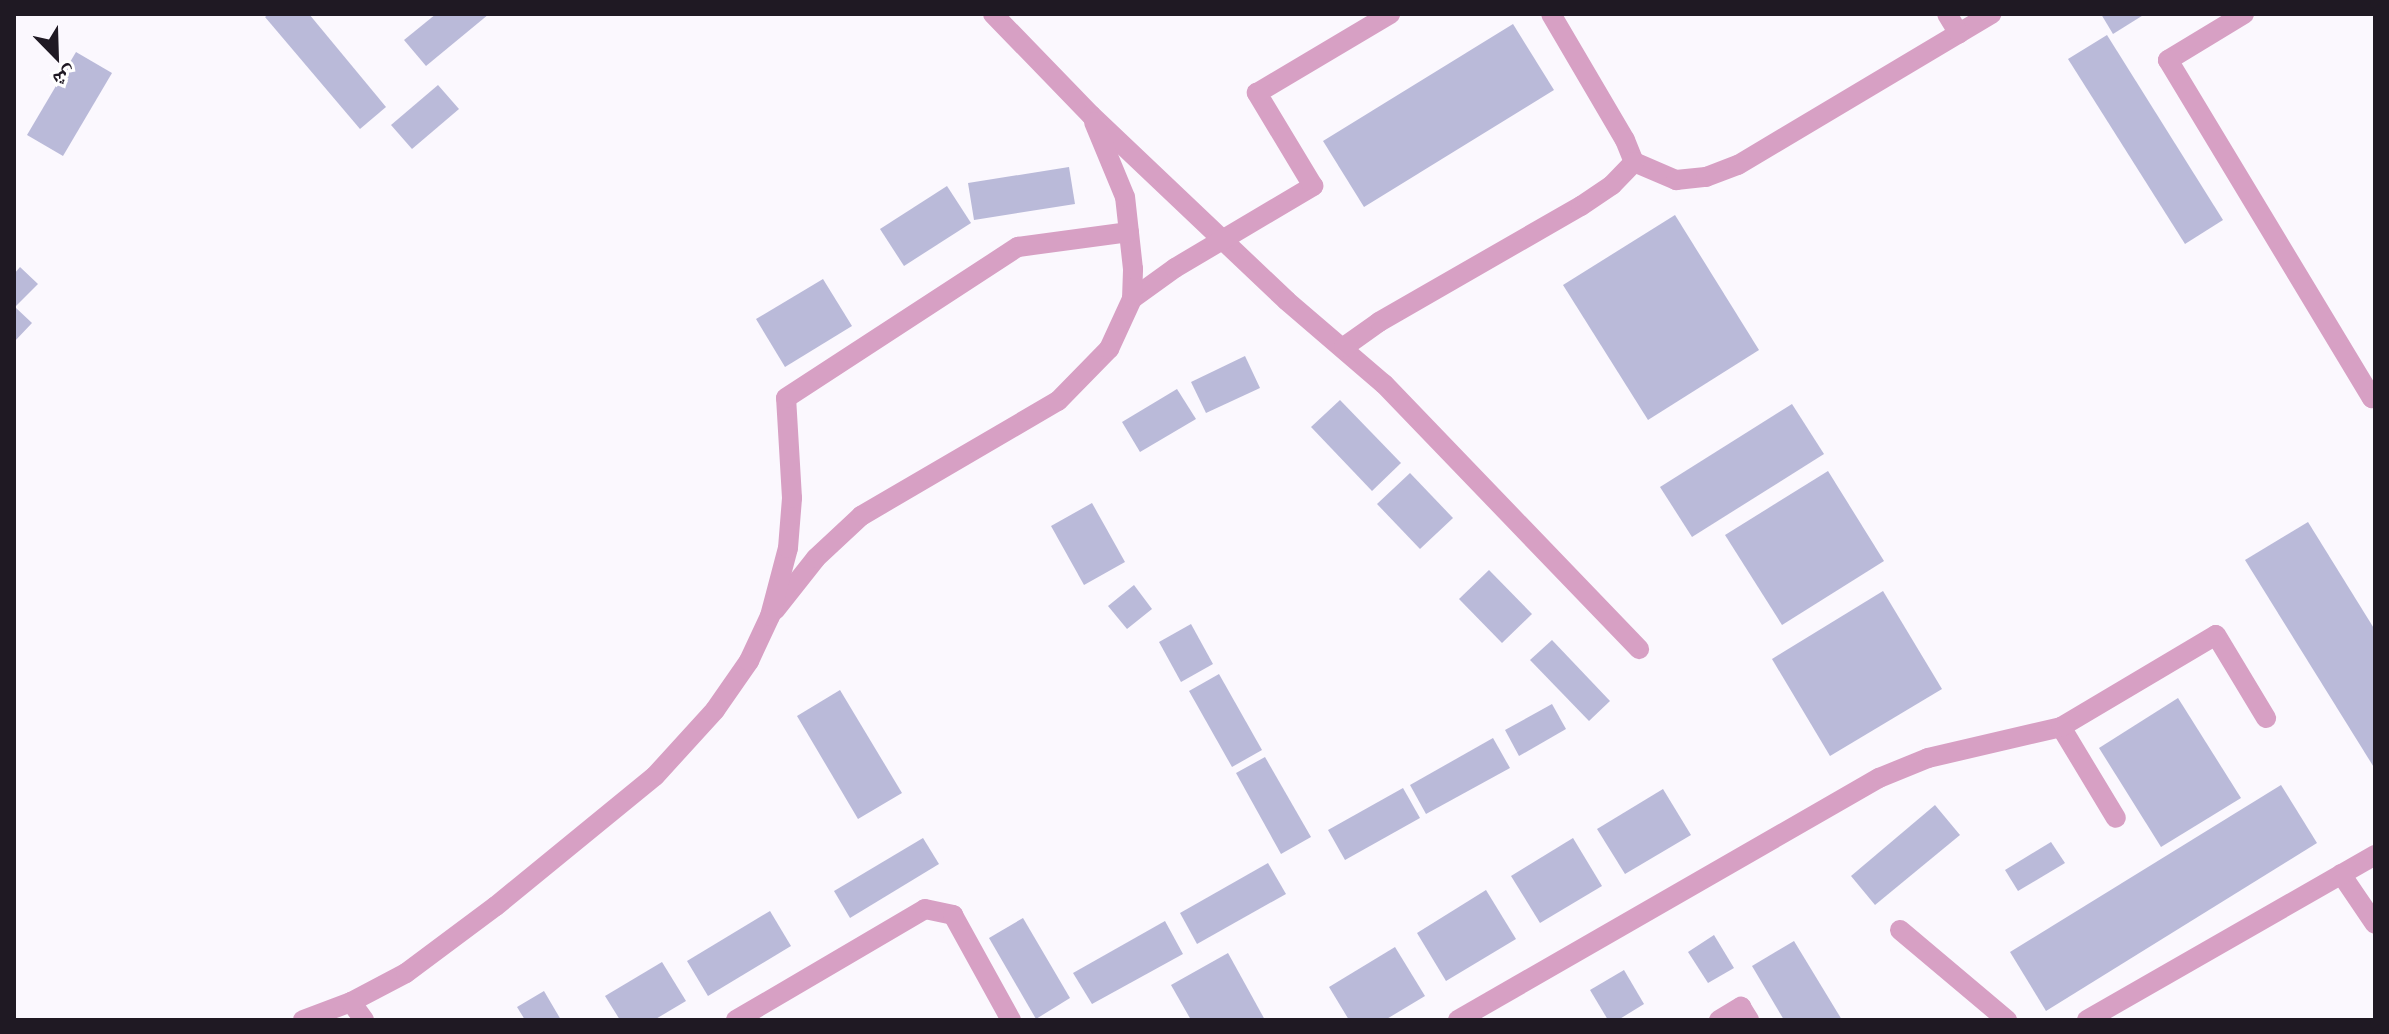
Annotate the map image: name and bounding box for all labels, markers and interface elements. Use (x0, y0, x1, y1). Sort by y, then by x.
north arrow (16, 16, 96, 96)
text: ش (48, 59, 82, 97)

